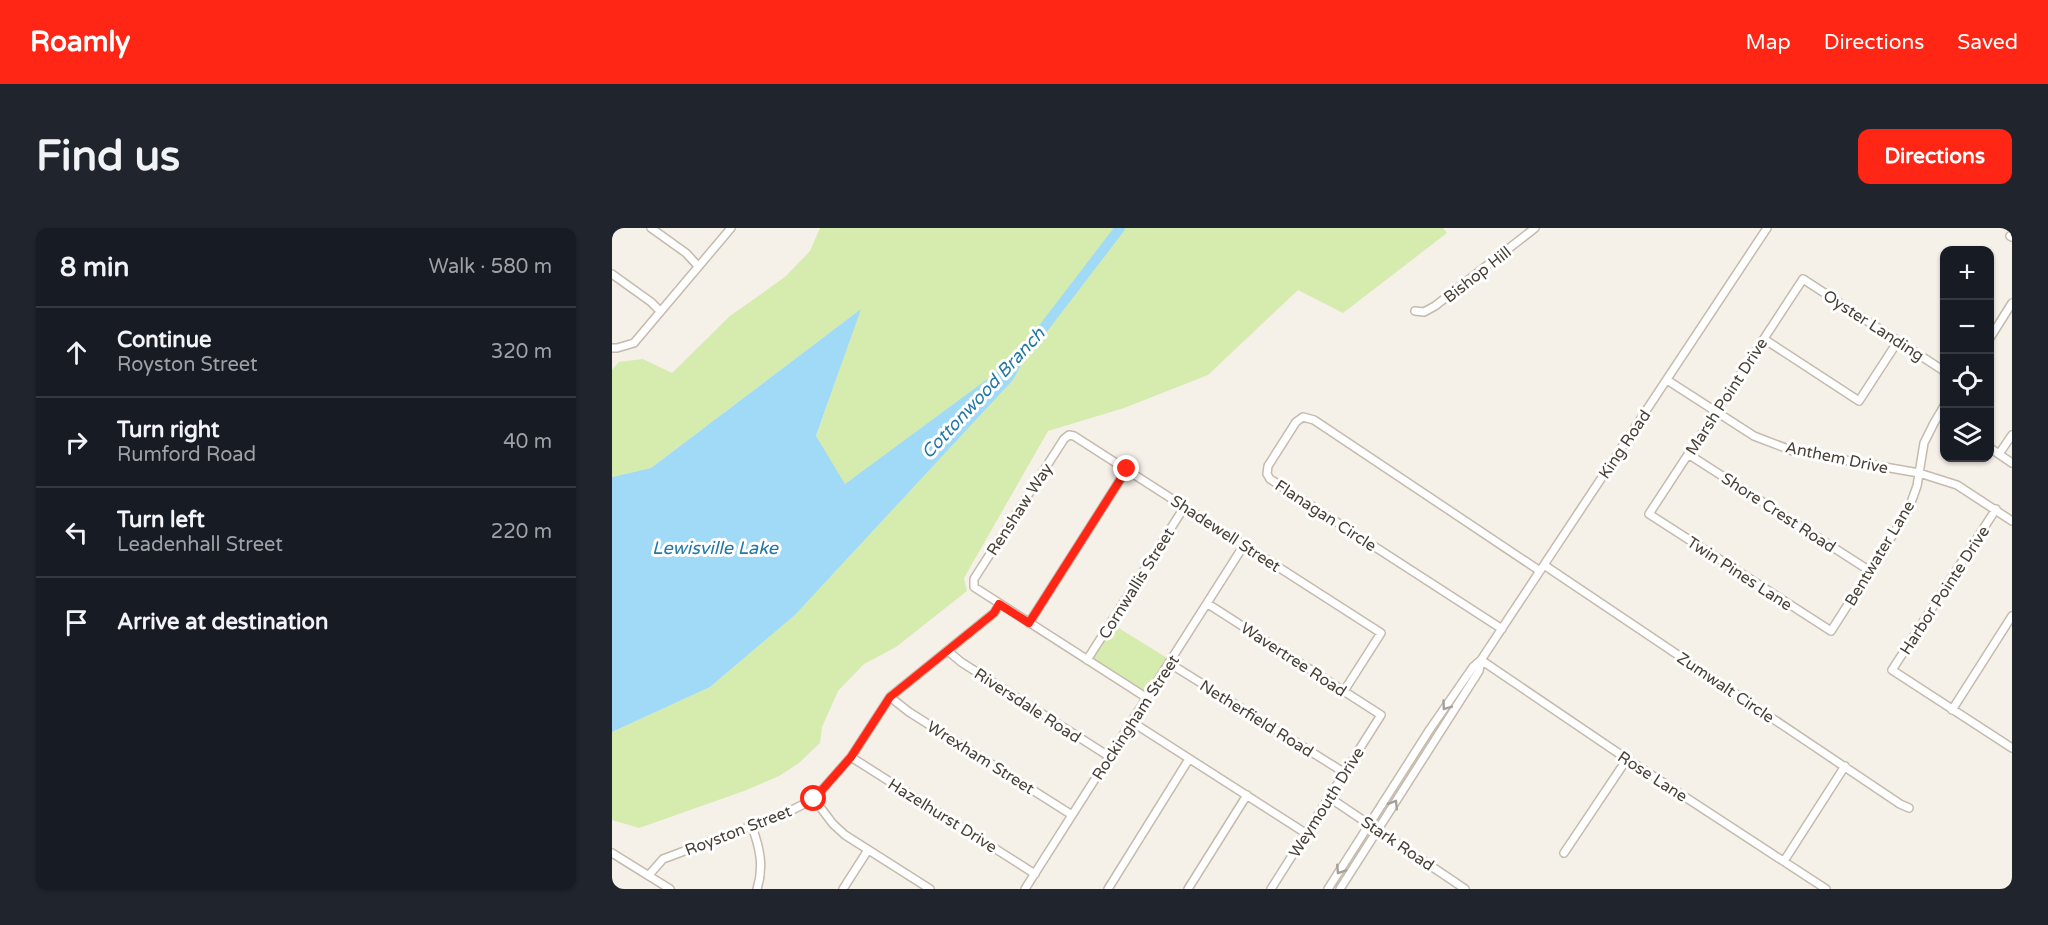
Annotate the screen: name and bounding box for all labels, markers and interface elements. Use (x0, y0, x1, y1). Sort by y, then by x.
text: Roamly (30, 25, 130, 59)
text: Map (1745, 30, 1791, 55)
text: Directions (1824, 30, 1924, 55)
text: Saved (1957, 30, 2018, 55)
button: Directions (1858, 129, 2012, 184)
text: Find us (36, 131, 180, 182)
street label: Bishop Hill (1440, 242, 1515, 307)
map controls (1940, 246, 1994, 462)
button: + (1940, 246, 1994, 300)
text: 8 min (60, 252, 129, 283)
text: Walk · 580 m (429, 255, 552, 279)
street label: Oyster Landing (1819, 286, 1928, 366)
button: − (1940, 300, 1994, 354)
water label: Cottonwood Branch (917, 322, 1050, 463)
text: Continue (117, 327, 212, 353)
street label: Marsh Point Drive (1682, 334, 1772, 459)
icon: ahead (60, 336, 93, 369)
text: 320 m (491, 340, 552, 364)
text: Royston Street (117, 353, 258, 377)
button: locate (1940, 354, 1994, 408)
street label: King Road (1594, 406, 1655, 483)
button: layers (1940, 408, 1994, 462)
text: Turn right (117, 417, 219, 443)
icon: right (60, 426, 93, 459)
text: 40 m (503, 430, 552, 454)
street label: Anthem Drive (1784, 437, 1890, 479)
text: Rumford Road (117, 443, 256, 467)
route end (1113, 455, 1139, 481)
street label: Renshaw Way (983, 459, 1057, 560)
street label: Shore Crest Road (1718, 468, 1839, 557)
street label: Flanagan Circle (1271, 476, 1380, 556)
street label: Shadewell Street (1167, 491, 1284, 577)
street label: Bentwater Lane (1841, 497, 1919, 610)
text: Turn left (117, 507, 205, 533)
icon: left (60, 516, 93, 549)
text: 220 m (491, 520, 552, 544)
street label: Harbor Pointe Drive (1896, 522, 1994, 659)
street label: Cornwallis Street (1095, 524, 1179, 643)
street label: Twin Pines Lane (1683, 532, 1796, 615)
text: Leadenhall Street (117, 533, 283, 557)
water label: Lewisville Lake (652, 537, 779, 559)
icon: arrive (60, 606, 93, 639)
text: Arrive at destination (117, 609, 328, 635)
street label: Wavertree Road (1237, 618, 1350, 702)
street label: Zumwalt Circle (1673, 648, 1778, 728)
street label: Rockingham Street (1088, 651, 1184, 784)
street label: Riversdale Road (970, 664, 1085, 748)
street label: Netherfield Road (1196, 676, 1317, 762)
one-way arrow (1442, 699, 1453, 710)
street label: Wrexham Street (923, 717, 1038, 799)
street label: Weymouth Drive (1285, 744, 1369, 862)
street label: Rose Lane (1614, 747, 1691, 807)
street label: Hazelhurst Drive (884, 774, 1001, 857)
route start (800, 785, 826, 811)
one-way arrow (1387, 800, 1399, 810)
street label: Royston Street (682, 801, 794, 860)
street label: Stark Road (1357, 812, 1438, 876)
one-way arrow (1336, 863, 1347, 874)

